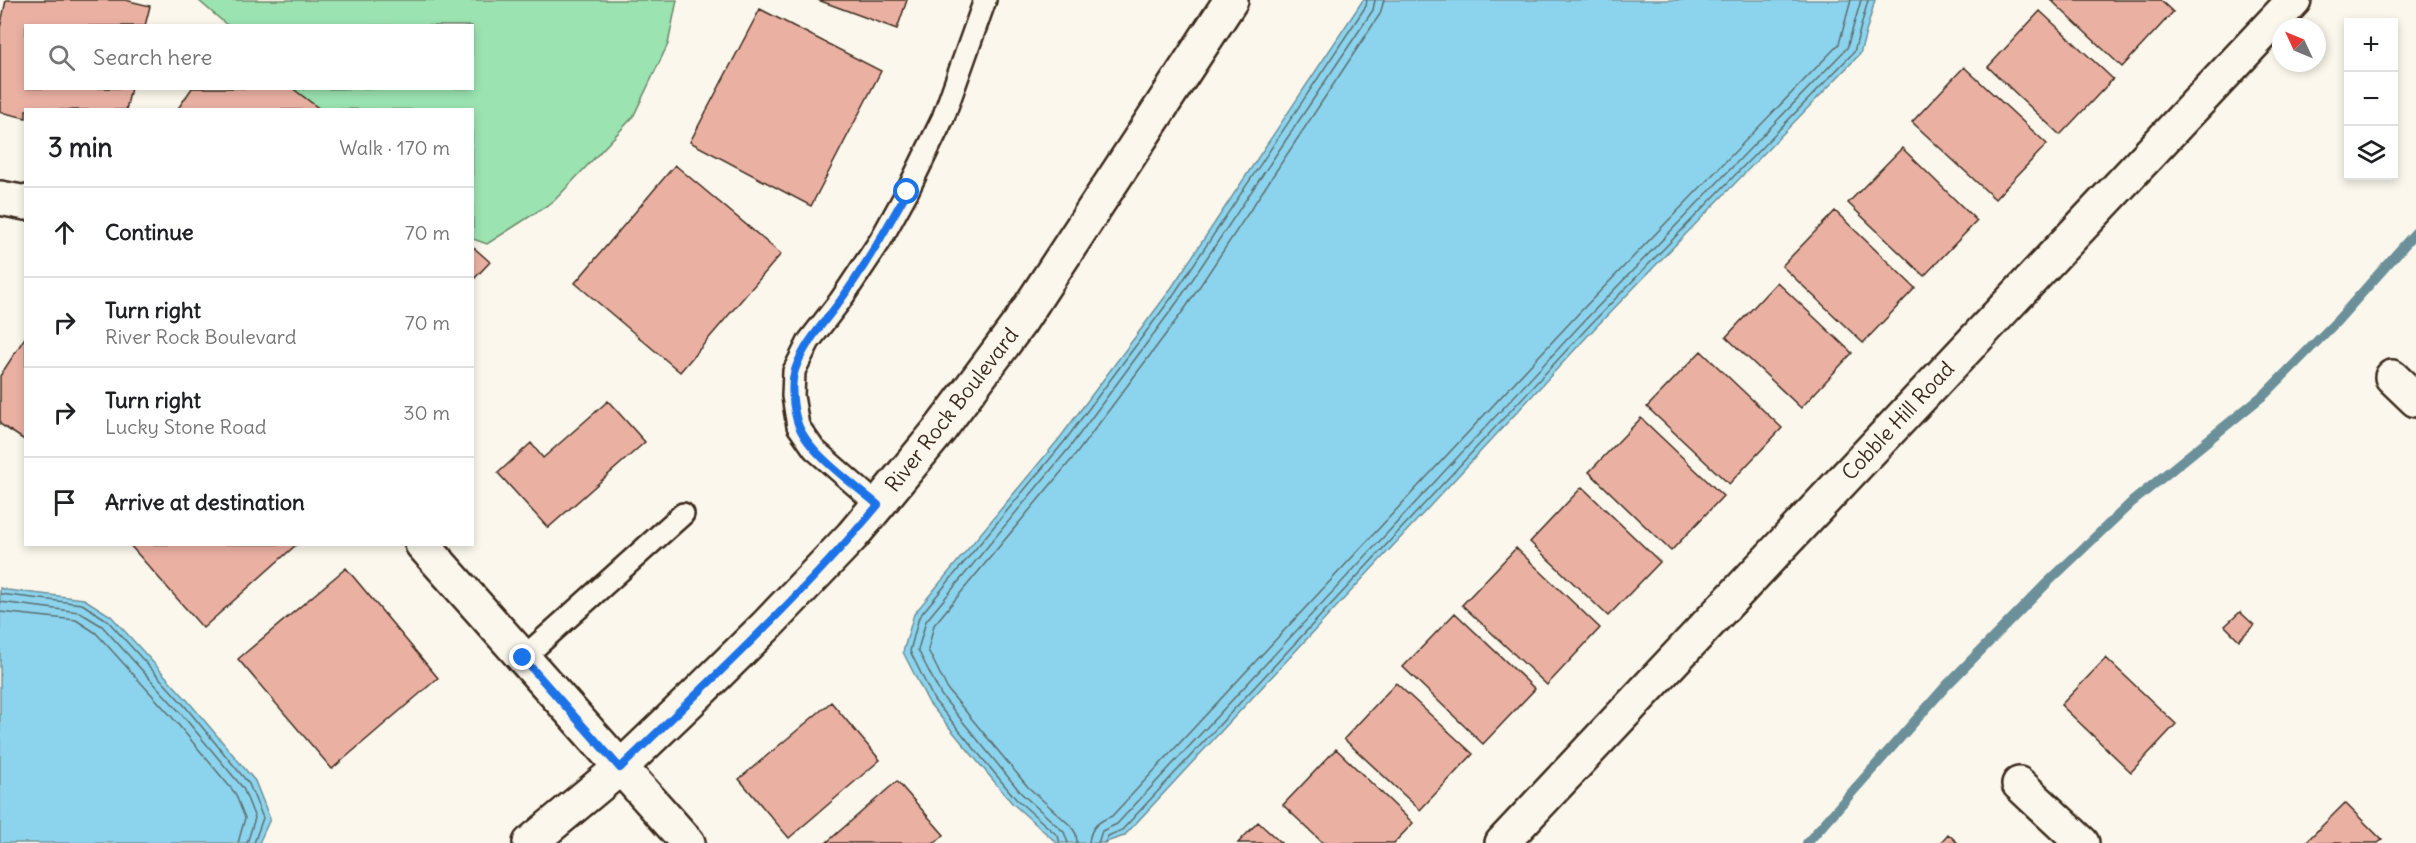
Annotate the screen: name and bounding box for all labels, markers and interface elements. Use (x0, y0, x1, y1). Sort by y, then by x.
north arrow (2272, 18, 2326, 72)
map controls (2344, 18, 2398, 180)
button: + (2344, 18, 2398, 72)
search box (24, 24, 474, 90)
icon: search (45, 41, 78, 74)
text: Search here (93, 43, 212, 71)
button: − (2344, 72, 2398, 126)
button: layers (2344, 126, 2398, 180)
text: 3 min (48, 131, 113, 164)
text: Walk · 170 m (339, 135, 450, 160)
route start (893, 178, 919, 204)
icon: ahead (48, 216, 81, 249)
text: Continue (105, 218, 194, 246)
text: 70 m (405, 220, 450, 245)
text: Turn right (105, 296, 201, 324)
icon: right (48, 306, 81, 339)
text: 70 m (405, 310, 450, 335)
street label: River Rock Boulevard (879, 322, 1024, 497)
text: River Rock Boulevard (105, 324, 297, 349)
street label: Cobble Hill Road (1836, 355, 1960, 486)
text: Turn right (105, 386, 201, 414)
icon: right (48, 396, 81, 429)
text: 30 m (403, 400, 450, 425)
text: Lucky Stone Road (105, 414, 267, 439)
icon: arrive (48, 486, 81, 519)
text: Arrive at destination (105, 488, 305, 516)
route end (509, 644, 535, 670)

